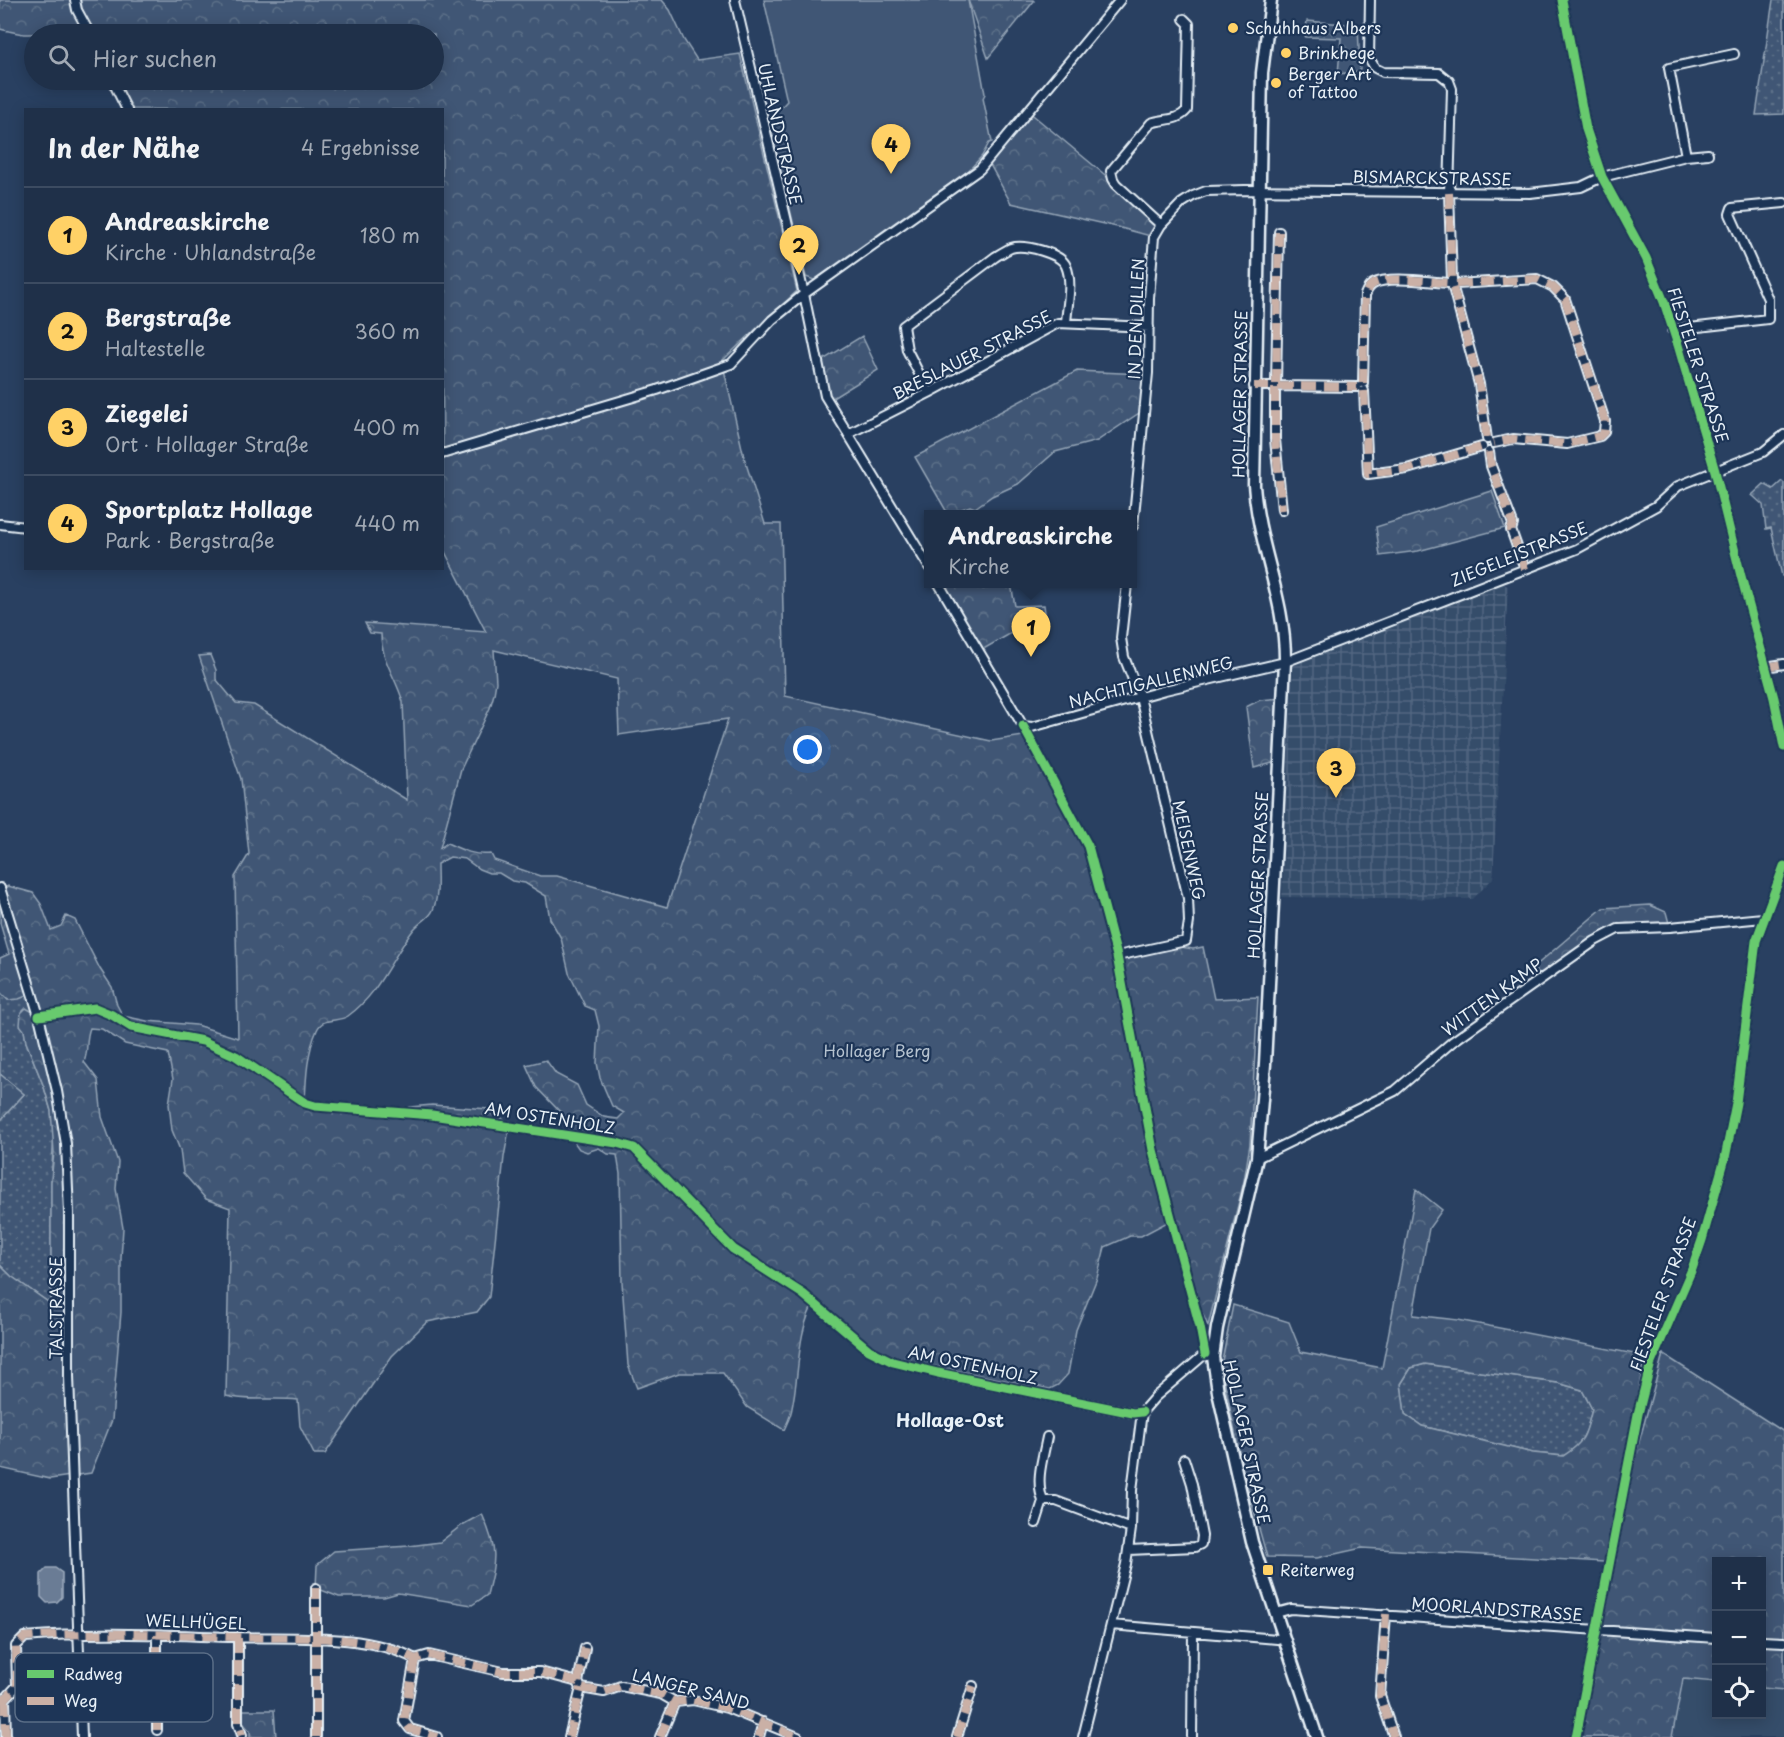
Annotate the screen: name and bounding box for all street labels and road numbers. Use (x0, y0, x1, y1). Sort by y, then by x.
street label: UHLANDSTRASSE (753, 60, 809, 207)
street label: BISMARCKSTRASSE (1352, 164, 1512, 190)
street label: IN DEN DILLEN (1121, 258, 1149, 380)
street label: FIESTELER STRASSE (1662, 284, 1736, 446)
street label: BRESLAUER STRASSE (888, 304, 1055, 405)
street label: HOLLAGER STRASSE (1226, 310, 1252, 478)
street label: ZIEGELEISTRASSE (1446, 515, 1591, 592)
street label: NACHTIGALLENWEG (1066, 649, 1235, 713)
street label: HOLLAGER STRASSE (1241, 791, 1273, 959)
street label: MEISENWEG (1168, 798, 1212, 902)
street label: WITTEN KAMP (1436, 951, 1547, 1041)
street label: AM OSTENHOLZ (483, 1095, 617, 1139)
street label: FIESTELER STRASSE (1623, 1213, 1701, 1374)
street label: TALSTRASSE (43, 1257, 67, 1359)
street label: AM OSTENHOLZ (906, 1339, 1040, 1390)
street label: HOLLAGER STRASSE (1219, 1357, 1277, 1526)
street label: MOORLANDSTRASSE (1411, 1590, 1584, 1626)
street label: WELLHÜGEL (145, 1607, 247, 1635)
street label: LANGER SAND (630, 1662, 753, 1714)

